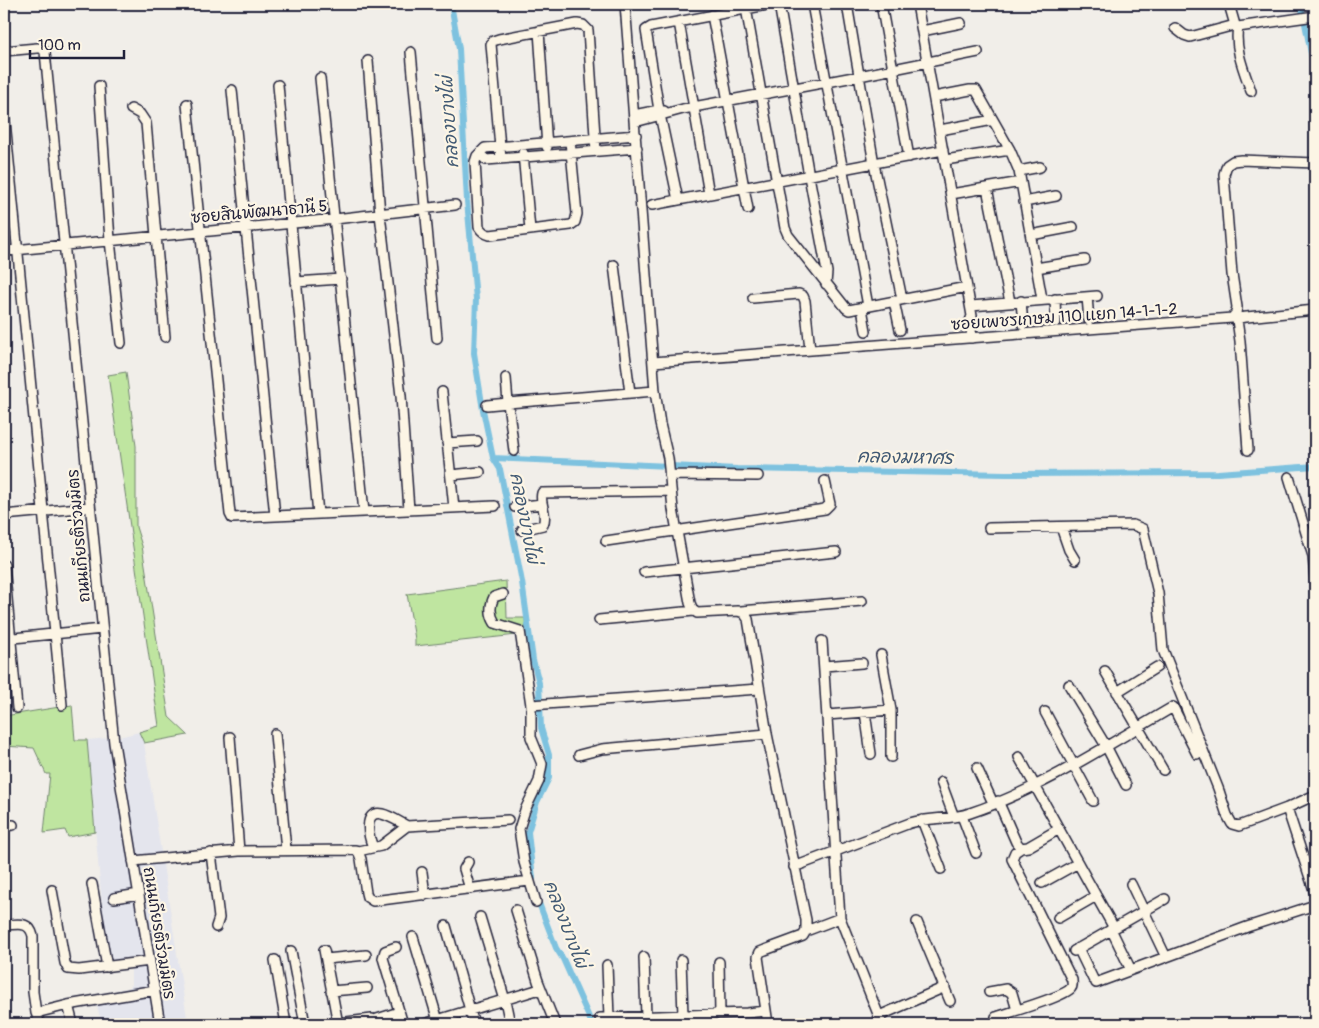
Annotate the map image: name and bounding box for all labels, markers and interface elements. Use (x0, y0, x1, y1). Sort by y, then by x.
scale bar (30, 28, 124, 60)
text: 100 m (38, 36, 81, 55)
water label: คลองบางไผ่ (434, 72, 464, 169)
street label: ซอยสินพัฒนาธานี 5 (190, 195, 328, 228)
street label: ซอยเพชรเกษม 110 แยก 14-1-1-2 (950, 299, 1178, 335)
water label: คลองมหาศร (857, 445, 955, 470)
street label: ถนนเกียรติร่วมมิตร (61, 468, 95, 604)
water label: คลองบางไผ่ (504, 470, 546, 569)
street label: ถนนเกียรติร่วมมิตร (139, 865, 181, 1001)
water label: คลองบางไผ่ (538, 877, 595, 974)

